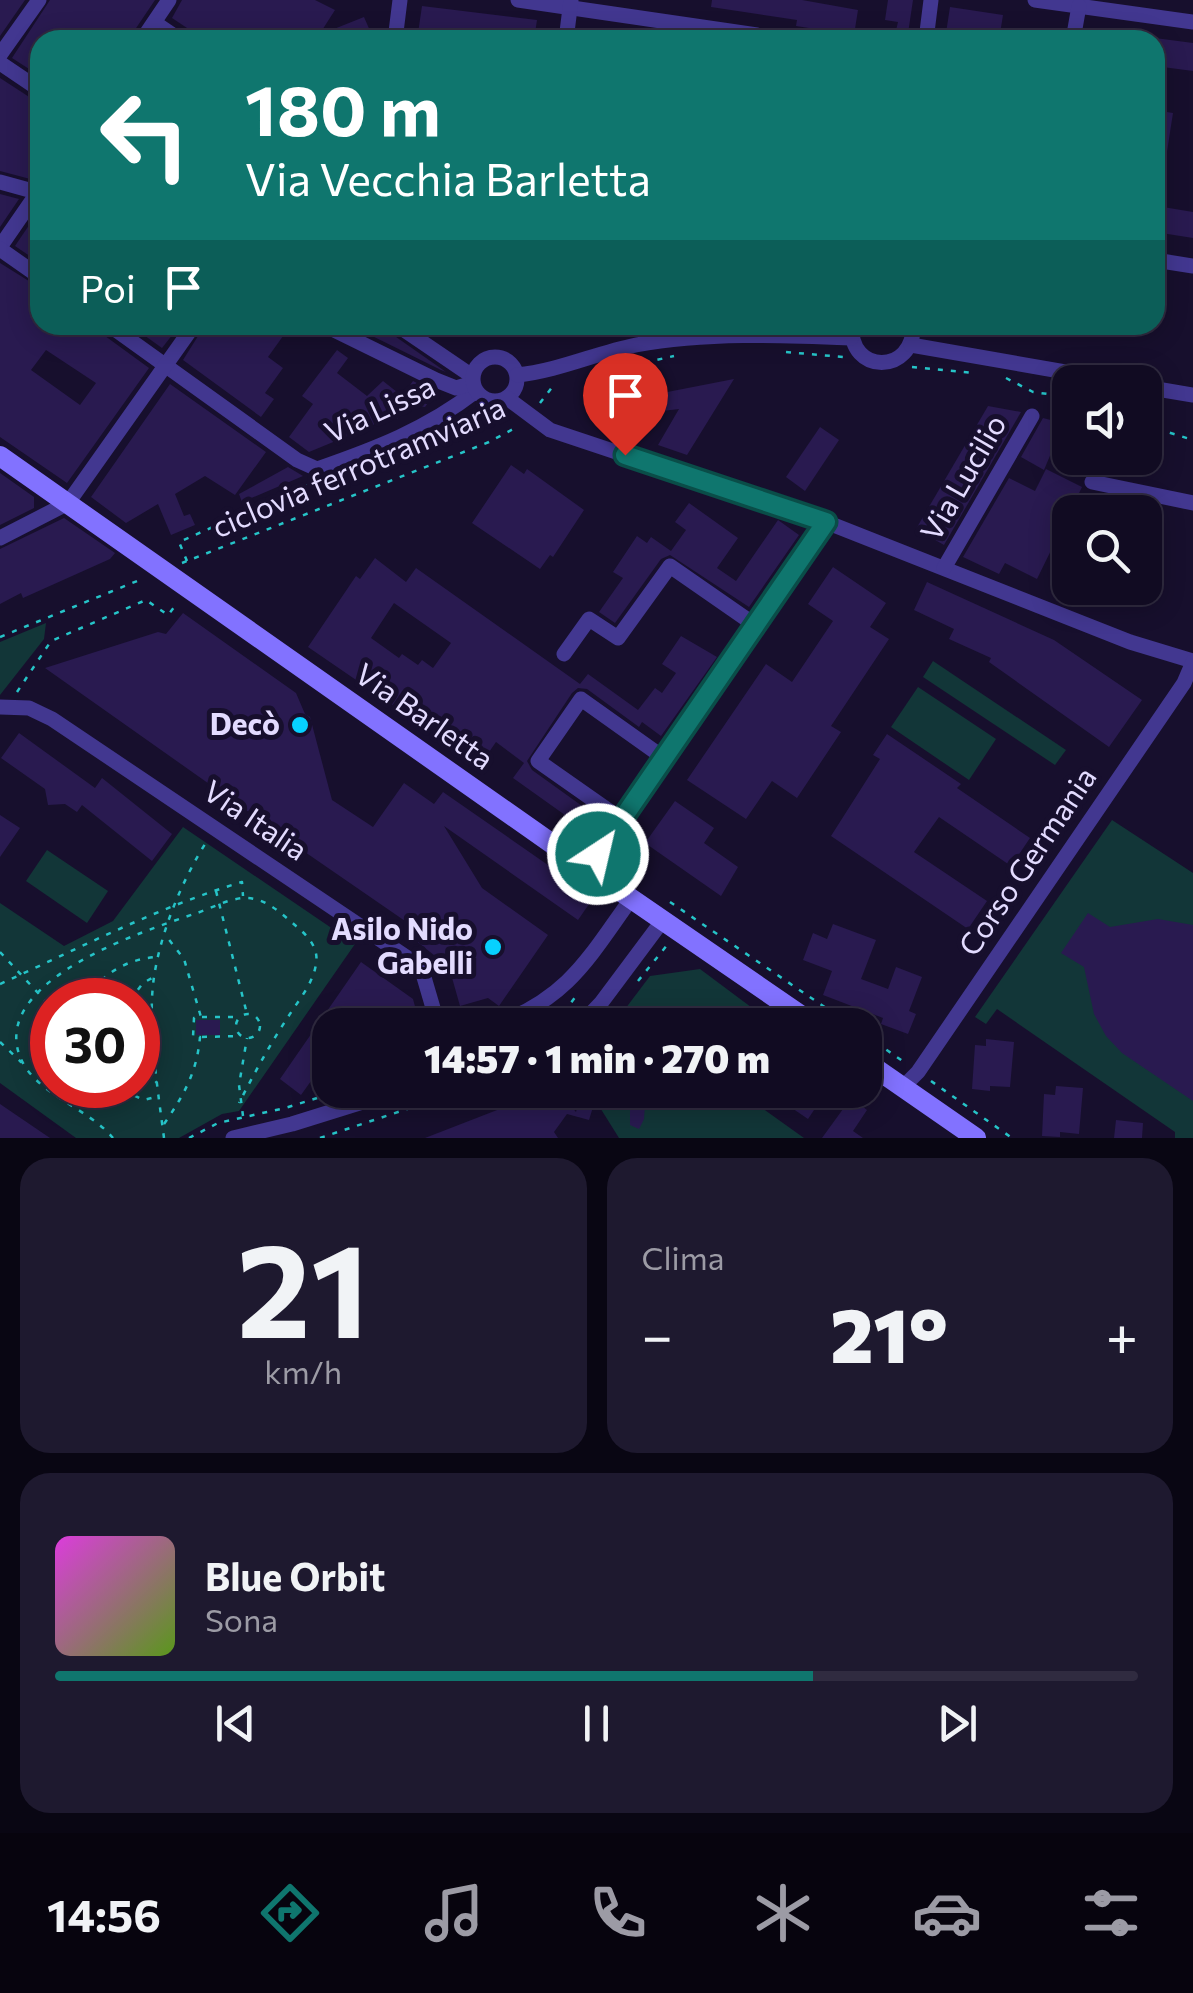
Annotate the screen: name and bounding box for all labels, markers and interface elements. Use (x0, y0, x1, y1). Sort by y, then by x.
text: 180 m (245, 65, 441, 150)
icon: left (80, 70, 210, 200)
text: Via Vecchia Barletta (245, 150, 651, 205)
icon: arrive (156, 260, 211, 315)
text: Poi (80, 264, 136, 311)
pin (583, 353, 668, 456)
map controls (1052, 365, 1162, 605)
button: sound (1052, 365, 1162, 475)
street label: Via Lissa (318, 366, 440, 449)
icon: arrive (598, 368, 653, 423)
street label: ciclovia ferrotramviaria (206, 387, 510, 544)
street label: Via Lucilio (911, 407, 1013, 546)
button: search (1052, 495, 1162, 605)
street label: Via Barletta (349, 654, 502, 776)
place label: Decò (210, 704, 280, 741)
marker: Decò (289, 714, 311, 736)
street label: Corso Germania (949, 759, 1103, 962)
street label: Via Italia (197, 771, 315, 867)
position arrow (546, 802, 650, 906)
place label: Asilo Nido Gabelli (331, 909, 473, 980)
marker: Asilo Nido Gabelli (482, 936, 504, 958)
speed limit sign: 30 (30, 978, 160, 1108)
text: 14:57 · 1 min · 270 m (424, 1034, 770, 1081)
text: 21 (237, 1206, 370, 1365)
text: Clima (642, 1237, 724, 1277)
text: 21° (830, 1287, 948, 1378)
text: − (642, 1300, 673, 1367)
text: + (1106, 1300, 1138, 1367)
text: km/h (264, 1351, 342, 1391)
text: Blue Orbit (205, 1552, 385, 1599)
text: Sona (205, 1599, 278, 1639)
icon: previous (208, 1696, 263, 1751)
icon: pause (569, 1696, 624, 1751)
icon: next (930, 1696, 985, 1751)
icon: directions (255, 1878, 325, 1948)
icon: music (419, 1878, 489, 1948)
icon: phone (583, 1878, 653, 1948)
icon: climate (748, 1878, 818, 1948)
icon: car (912, 1878, 982, 1948)
icon: filters (1076, 1878, 1146, 1948)
text: 14:56 (47, 1886, 161, 1941)

